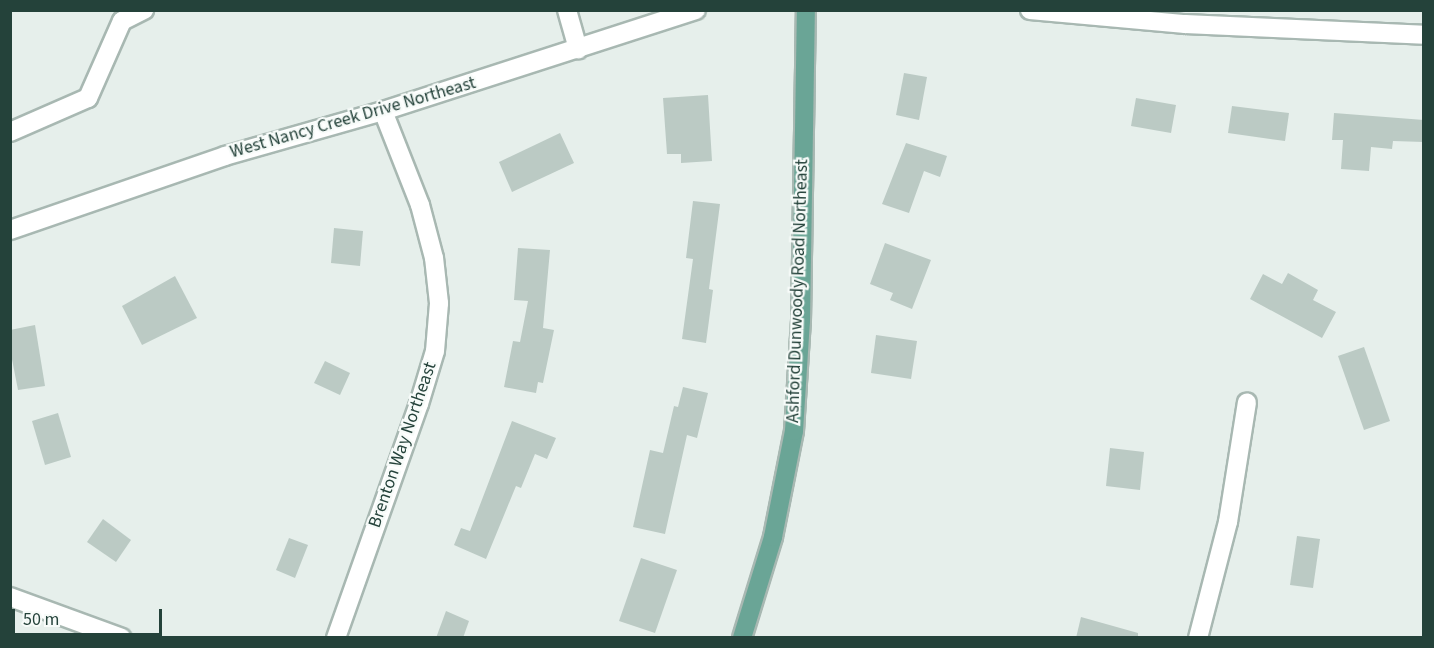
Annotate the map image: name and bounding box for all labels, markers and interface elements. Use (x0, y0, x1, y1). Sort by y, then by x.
street label: West Nancy Creek Drive Northeast (228, 73, 478, 163)
street label: Ashford Dunwoody Road Northeast (783, 159, 813, 423)
street label: Brenton Way Northeast (364, 359, 442, 531)
scale bar (15, 597, 165, 635)
text: 50 m (23, 607, 59, 632)

